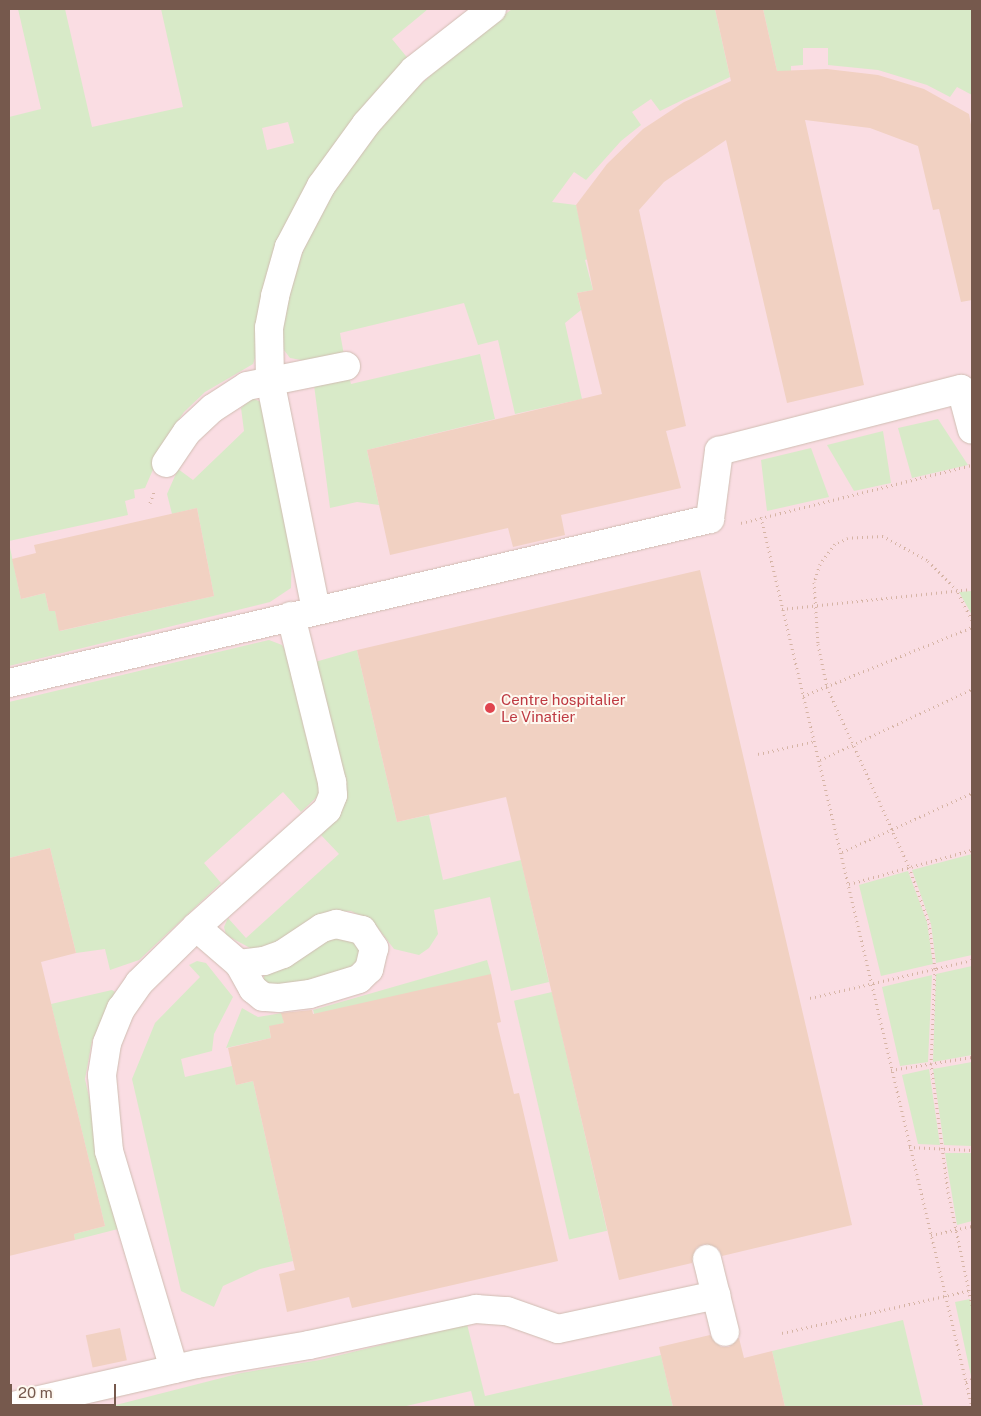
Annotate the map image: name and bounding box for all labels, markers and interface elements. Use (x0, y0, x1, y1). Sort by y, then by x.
place label: Centre hospitalier Le Vinatier (501, 690, 626, 725)
marker: Centre hospitalier Le Vinatier (483, 701, 497, 715)
scale bar (12, 1374, 119, 1406)
text: 20 m (18, 1384, 53, 1401)

